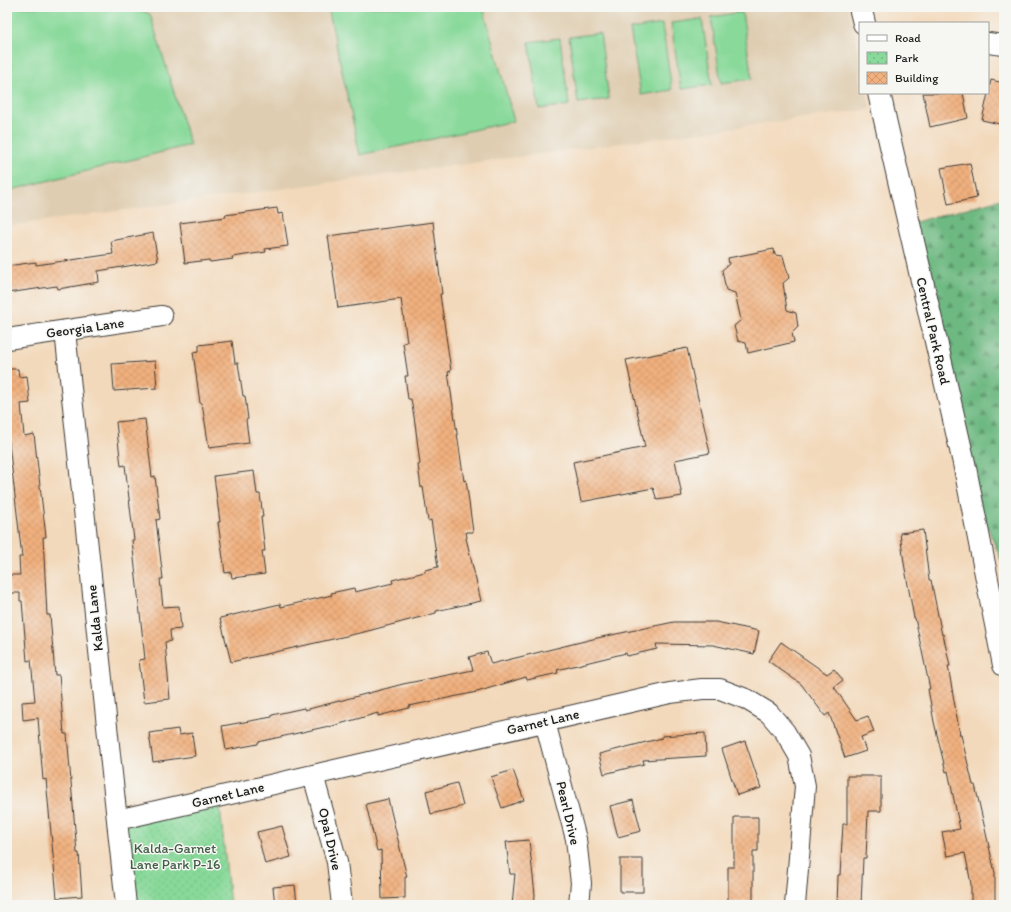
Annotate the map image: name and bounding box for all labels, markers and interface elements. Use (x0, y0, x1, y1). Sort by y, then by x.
legend (859, 22, 989, 94)
text: Road (895, 31, 921, 45)
text: Park (895, 51, 919, 65)
text: Building (895, 71, 939, 85)
street label: Central Park Road (912, 276, 954, 387)
street label: Georgia Lane (45, 314, 125, 342)
street label: Kalda Lane (83, 584, 107, 652)
street label: Garnet Lane (505, 705, 581, 739)
street label: Garnet Lane (190, 778, 266, 812)
street label: Pearl Drive (552, 779, 584, 847)
street label: Opal Drive (315, 806, 345, 872)
park label: Kalda-Garnet Lane Park P-16 (130, 840, 220, 873)

